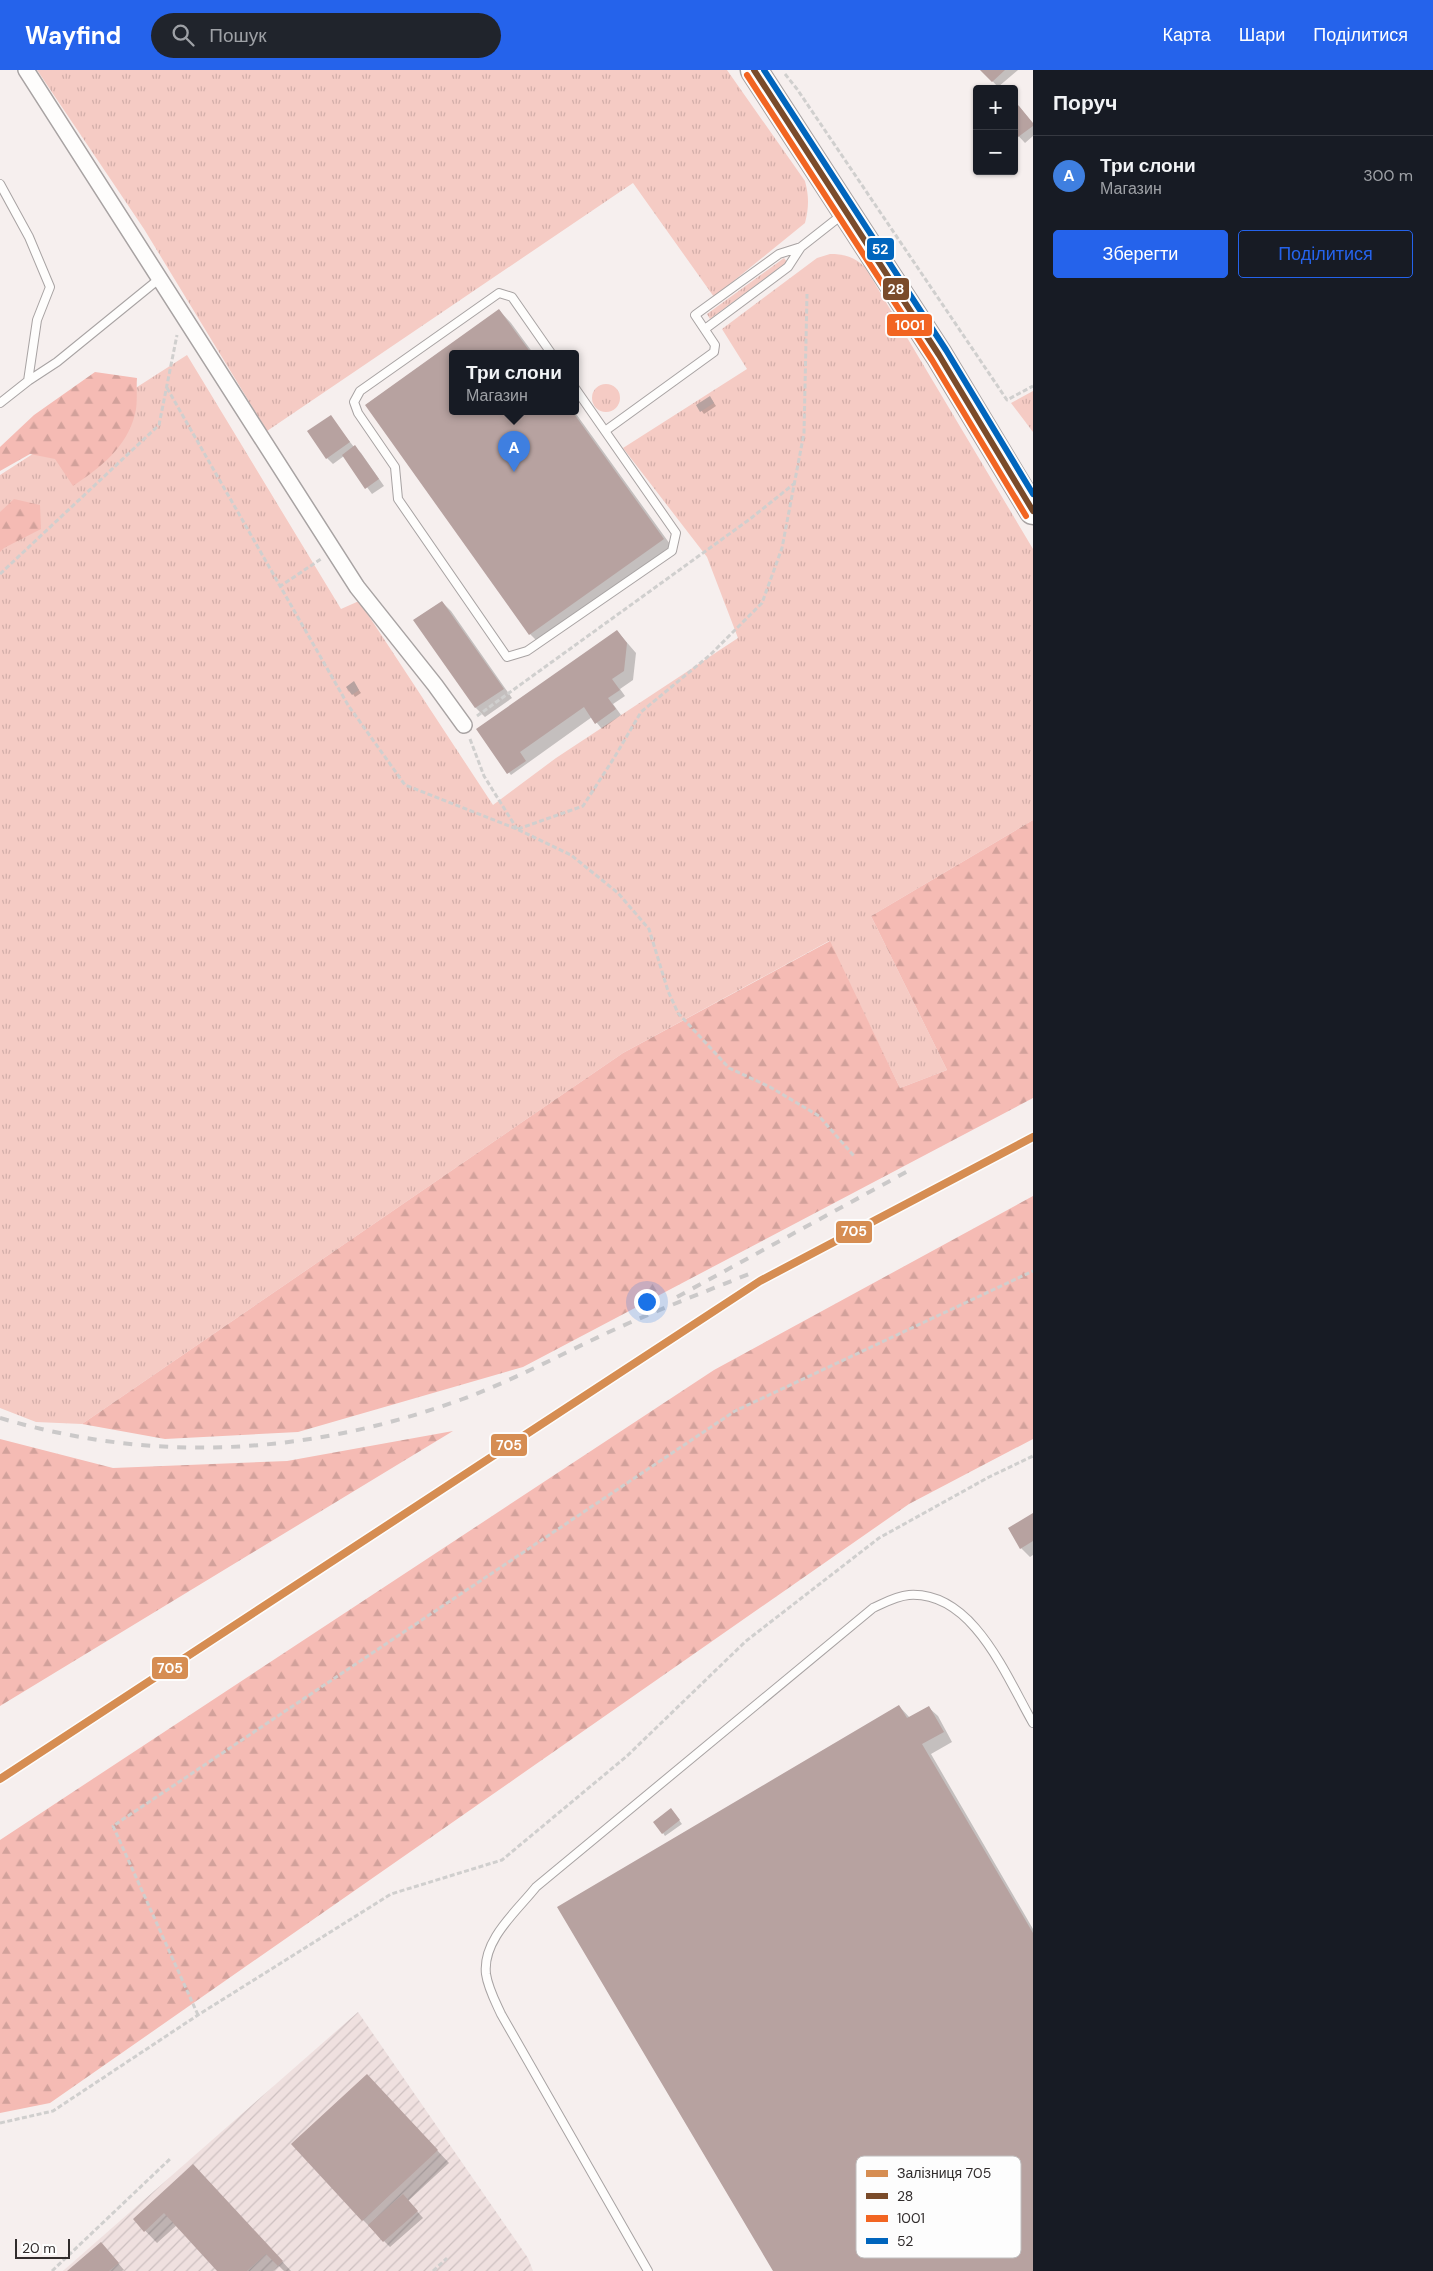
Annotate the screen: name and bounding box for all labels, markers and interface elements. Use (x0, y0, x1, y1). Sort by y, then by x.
search box (151, 13, 501, 58)
text: Wayfind (25, 20, 121, 51)
icon: search (169, 21, 197, 49)
text: Пошук (209, 23, 267, 48)
text: Карта (1163, 23, 1211, 47)
text: Шари (1239, 23, 1285, 47)
text: Поділитися (1313, 23, 1408, 47)
map controls (973, 85, 1018, 175)
button: + (973, 85, 1018, 130)
text: Поруч (1053, 89, 1117, 117)
button: − (973, 130, 1018, 175)
text: Три слони (1100, 153, 1196, 178)
text: A (1063, 165, 1075, 186)
text: 300 m (1363, 165, 1413, 186)
text: Магазин (1100, 178, 1162, 199)
button: Зберегти (1053, 230, 1228, 278)
button: Поділитися (1238, 230, 1413, 278)
line badge: 52 (866, 237, 895, 261)
text: 52 (872, 240, 888, 258)
line badge: 28 (882, 277, 910, 301)
text: 28 (888, 280, 905, 298)
line badge: 1001 (886, 313, 933, 337)
text: 1001 (895, 316, 925, 334)
popup (449, 350, 579, 415)
text: Три слони (466, 360, 562, 385)
text: Магазин (466, 385, 528, 406)
pin: A (498, 431, 530, 472)
line badge: 705 (835, 1220, 873, 1244)
text: 705 (841, 1222, 867, 1240)
your location (634, 1289, 660, 1315)
line badge: 705 (490, 1433, 528, 1457)
text: 705 (496, 1436, 522, 1454)
line badge: 705 (151, 1656, 189, 1680)
text: 705 (157, 1659, 183, 1677)
legend (856, 2156, 1021, 2258)
text: Залізниця 705 (897, 2164, 991, 2182)
text: 28 (897, 2187, 913, 2205)
text: 1001 (897, 2209, 925, 2227)
text: 52 (897, 2232, 913, 2250)
scale bar (15, 2236, 70, 2259)
text: 20 m (22, 2239, 56, 2257)

